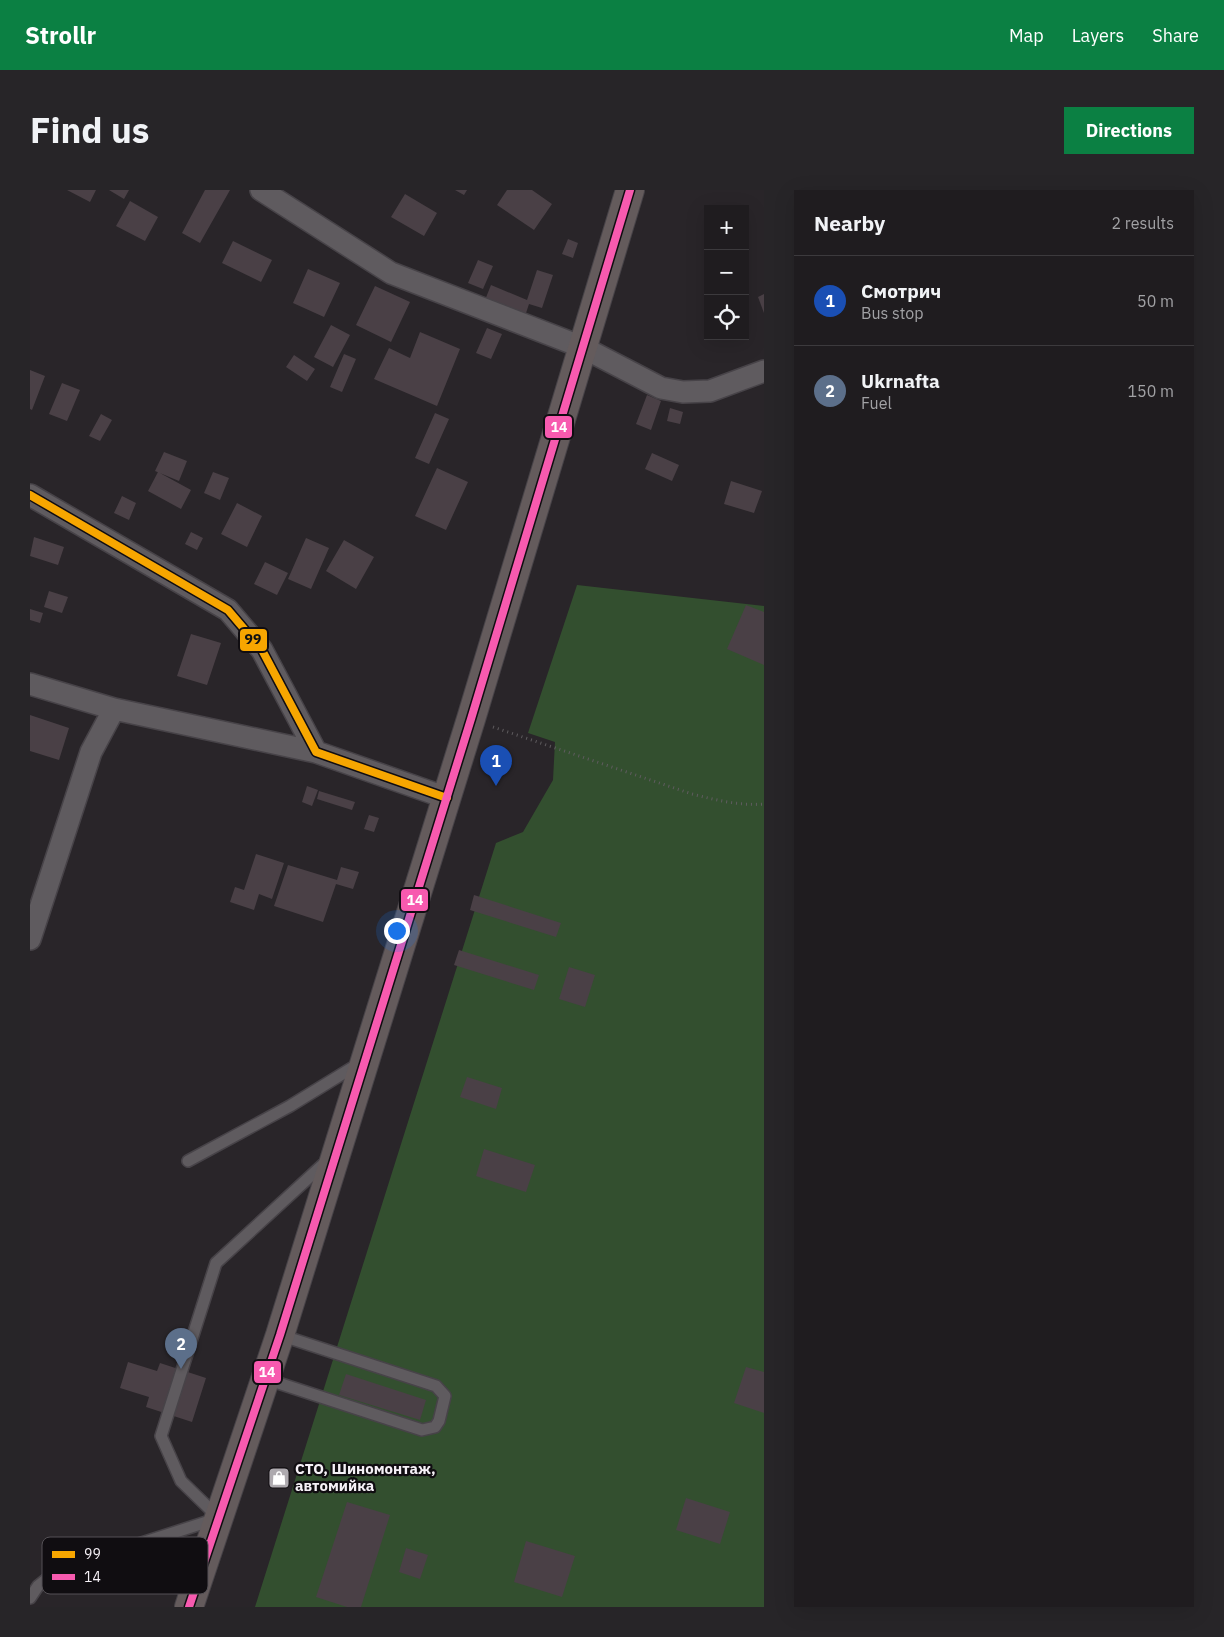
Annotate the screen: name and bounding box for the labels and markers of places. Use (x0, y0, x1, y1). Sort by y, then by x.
pin: 1 (480, 745, 512, 786)
pin: 2 (165, 1328, 197, 1369)
place label: СТО, Шиномонтаж, автомийка (295, 1459, 436, 1495)
shop icon: СТО, Шиномонтаж, автомийка (267, 1466, 291, 1490)

